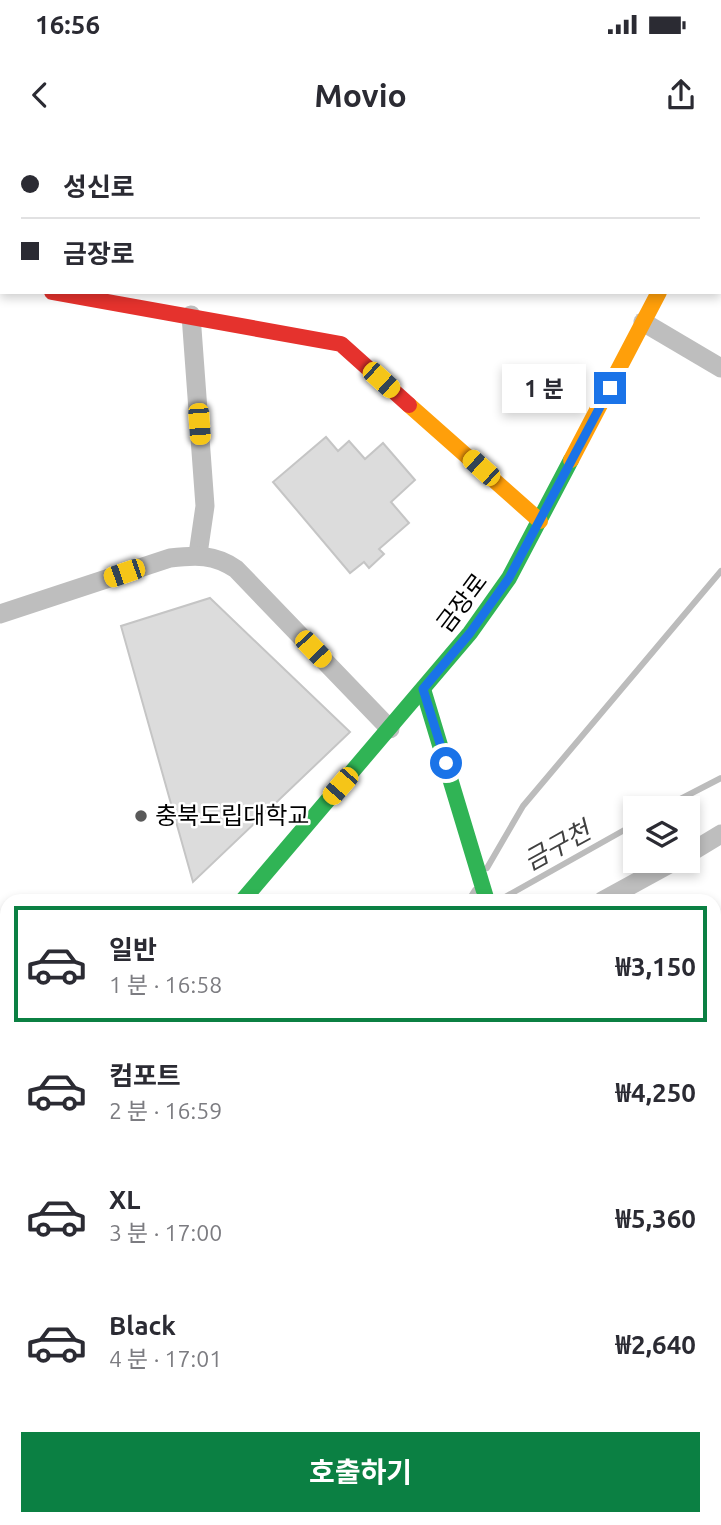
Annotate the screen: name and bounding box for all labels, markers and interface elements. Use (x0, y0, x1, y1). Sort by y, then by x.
text: 16:56 (35, 10, 100, 39)
icon: back (21, 76, 59, 114)
icon: share (662, 76, 700, 114)
text: Movio (314, 77, 407, 113)
text: 성신로 (63, 172, 135, 201)
text: 금장로 (63, 239, 135, 268)
car (359, 358, 404, 402)
callout: 1 분 (502, 364, 586, 412)
route end (594, 372, 626, 404)
text: 1 분 (524, 376, 564, 401)
car (188, 402, 211, 446)
car (459, 446, 504, 490)
car (101, 556, 148, 590)
street label: 금장로 (431, 568, 492, 637)
car (291, 627, 336, 671)
route start (430, 747, 462, 779)
car (319, 763, 362, 809)
map controls (623, 796, 700, 873)
button: layers (623, 796, 700, 873)
place label: 충북도립대학교 (155, 802, 310, 829)
marker: 충북도립대학교 (133, 808, 149, 824)
water label: 금구천 (518, 814, 598, 876)
icon: car (25, 933, 88, 996)
text: 일반 (109, 935, 157, 964)
text: ₩3,150 (616, 952, 696, 981)
text: 1 분 · 16:58 (109, 972, 222, 997)
icon: car (25, 1059, 88, 1122)
text: 컴포트 (109, 1061, 181, 1090)
text: ₩4,250 (616, 1078, 696, 1107)
text: 2 분 · 16:59 (109, 1098, 222, 1123)
icon: car (25, 1185, 88, 1248)
text: XL (109, 1185, 140, 1214)
text: ₩5,360 (616, 1204, 696, 1233)
text: 3 분 · 17:00 (109, 1220, 222, 1245)
icon: car (25, 1311, 88, 1374)
text: Black (109, 1311, 176, 1340)
text: ₩2,640 (616, 1330, 696, 1359)
text: 4 분 · 17:01 (109, 1346, 222, 1371)
button: 호출하기 (21, 1432, 700, 1512)

